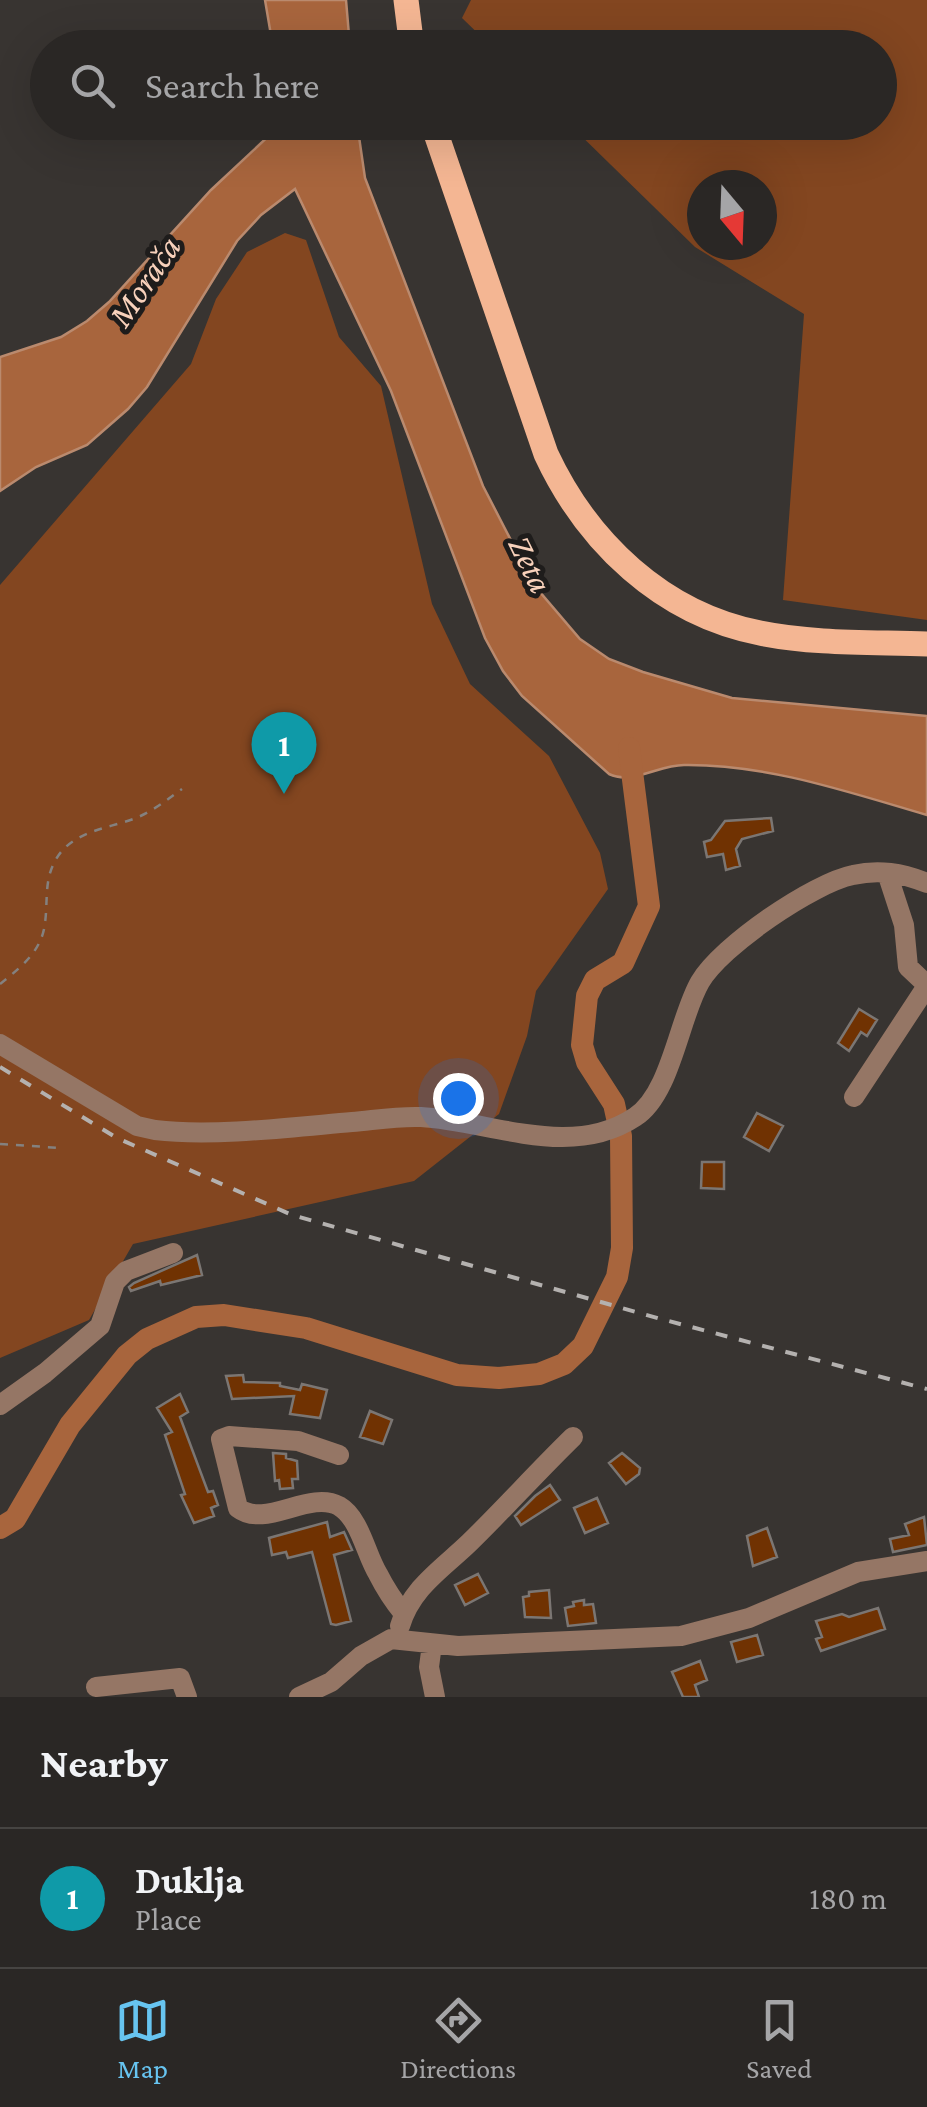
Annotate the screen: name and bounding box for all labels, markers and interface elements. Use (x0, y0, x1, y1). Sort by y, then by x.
search box (30, 30, 897, 140)
icon: search (65, 58, 120, 113)
text: Search here (145, 64, 319, 106)
north arrow (687, 170, 777, 260)
water label: Morača (100, 229, 189, 335)
water label: Zeta (500, 529, 561, 599)
pin: 1 (252, 712, 316, 794)
your location (433, 1073, 484, 1124)
text: Nearby (40, 1739, 168, 1786)
text: Duklja (135, 1859, 244, 1901)
text: 1 (67, 1880, 78, 1916)
text: 180 m (809, 1880, 887, 1916)
text: Place (135, 1901, 201, 1937)
tab: Map (115, 1993, 170, 2084)
tab: Directions (400, 1993, 516, 2084)
tab: Saved (746, 1993, 812, 2084)

